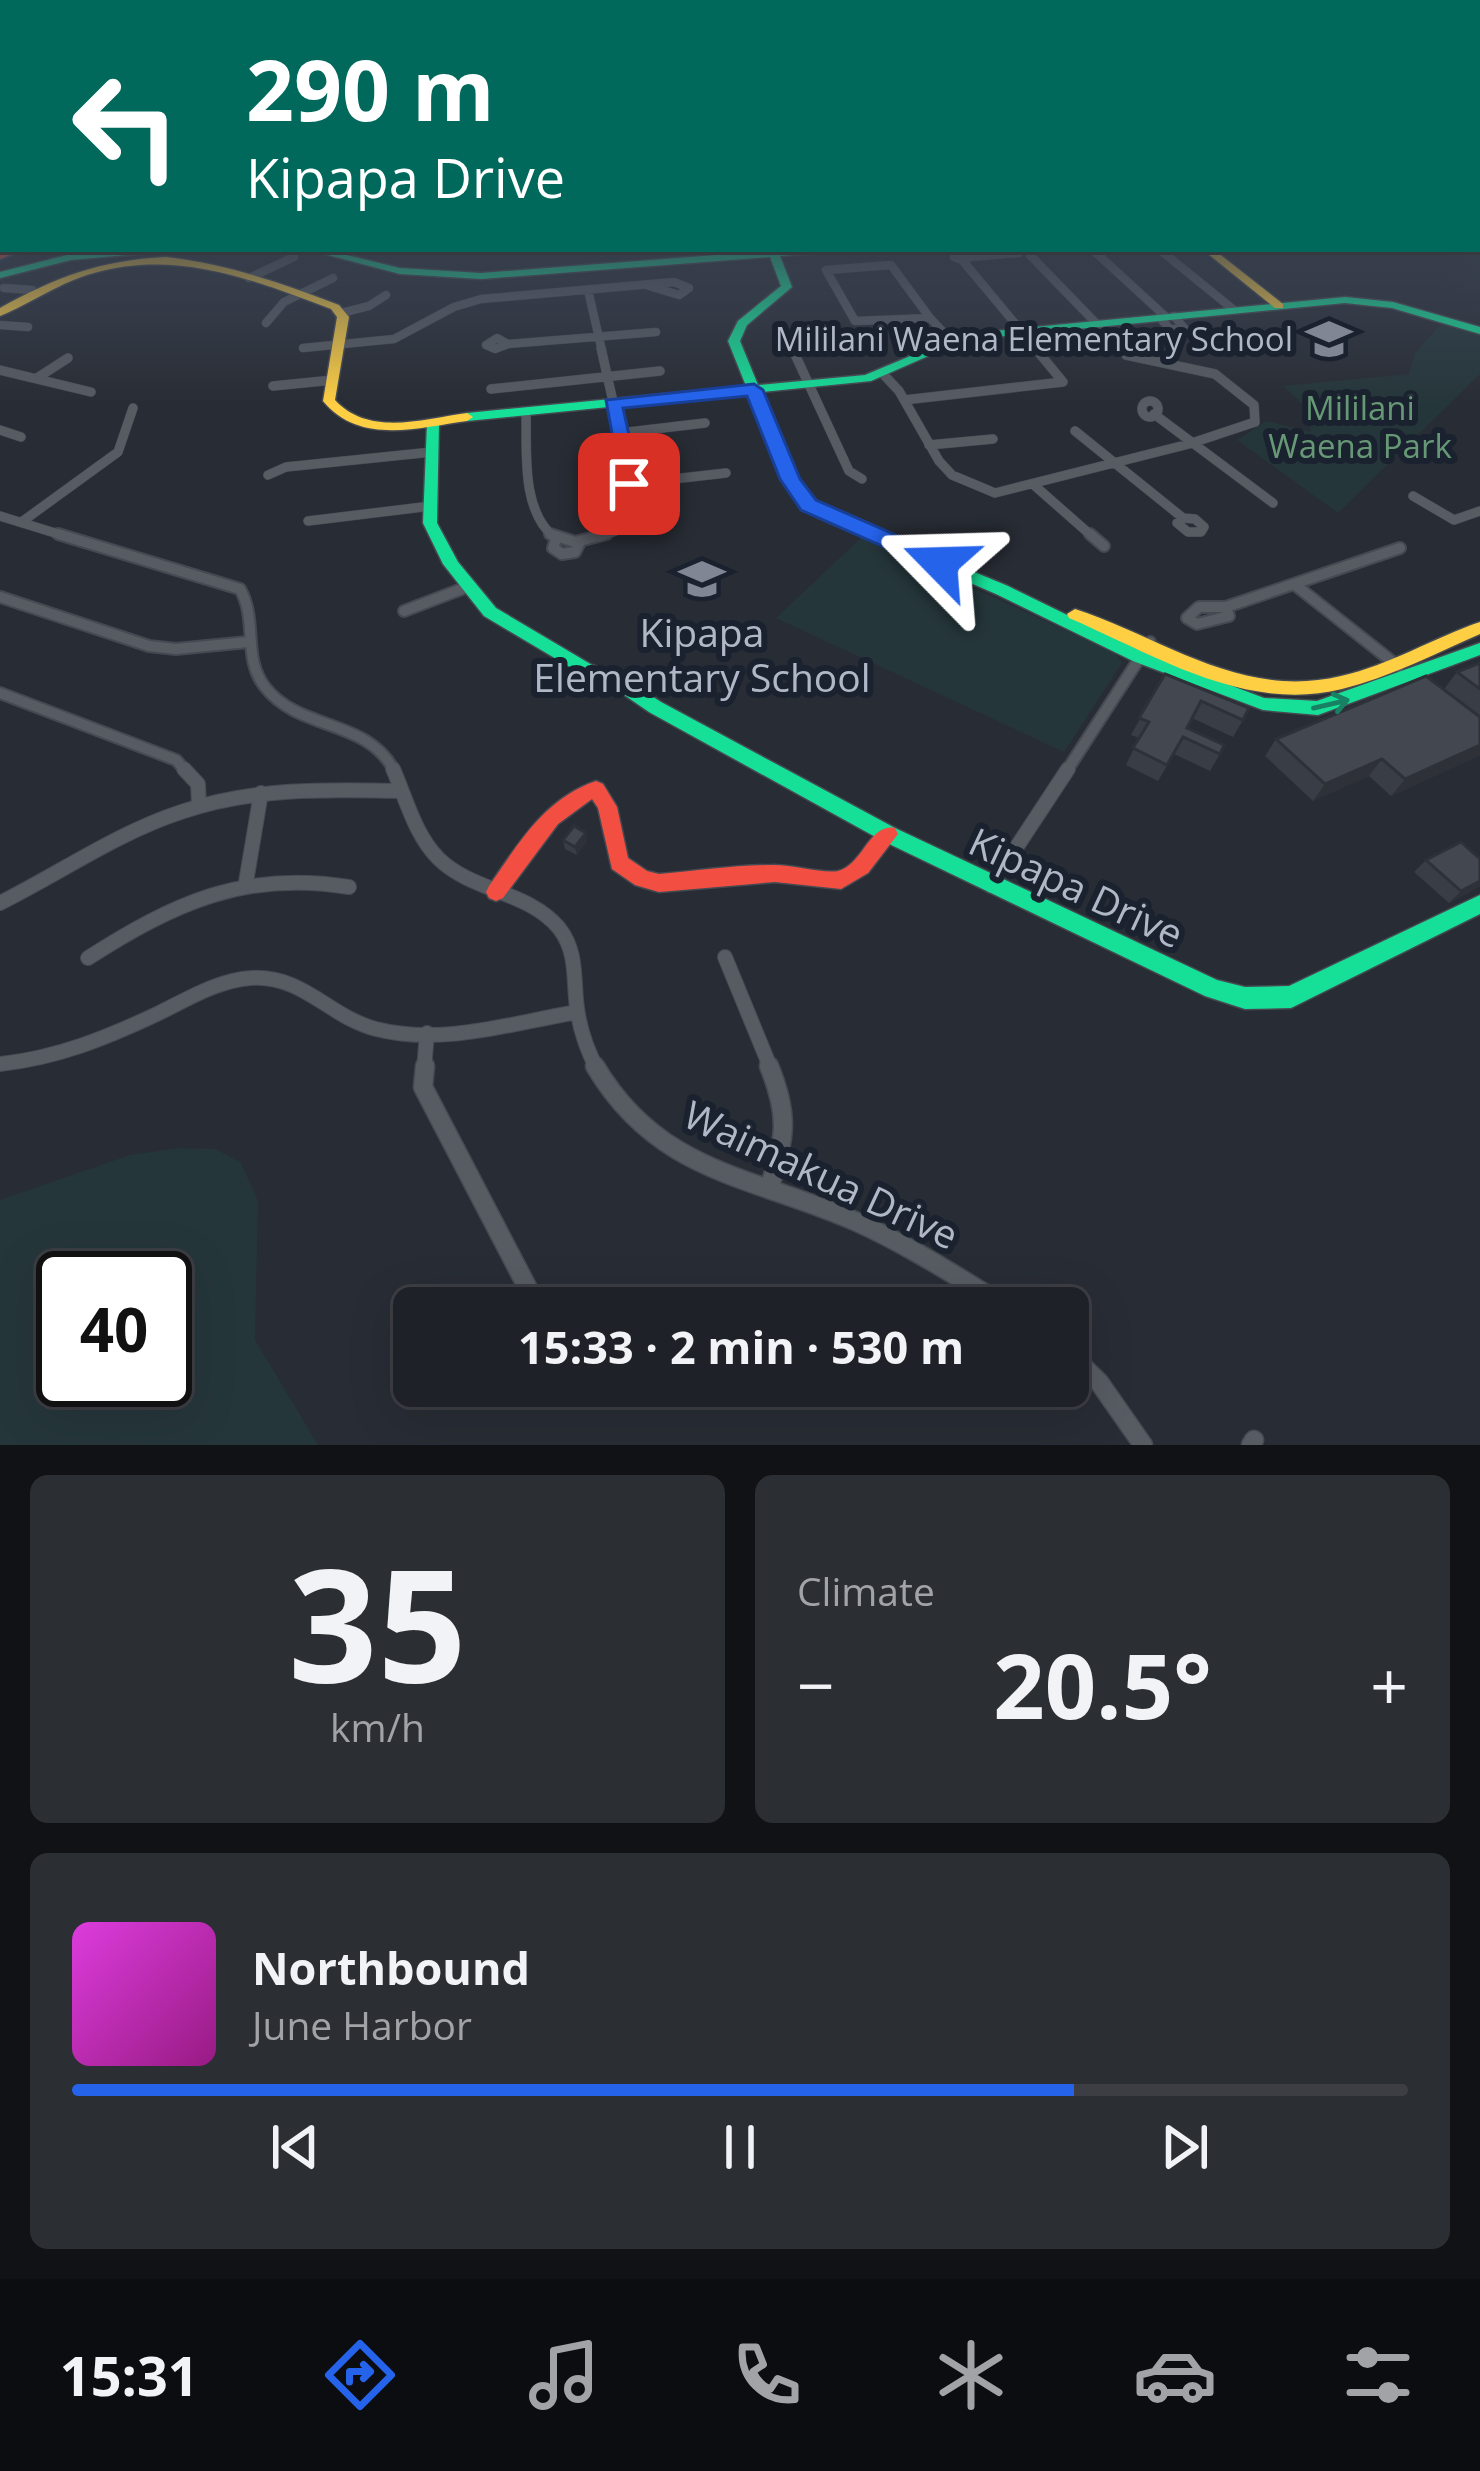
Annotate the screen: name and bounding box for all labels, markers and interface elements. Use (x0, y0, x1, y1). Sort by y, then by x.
text: 290 m (246, 31, 494, 146)
icon: left (48, 48, 204, 204)
text: Kipapa Drive (246, 140, 565, 214)
school or university icon: Mililani Waena Elementary School (1304, 314, 1354, 364)
place label: Mililani Waena Elementary School (775, 316, 1293, 361)
park label: Mililani Waena Park (1268, 385, 1452, 468)
pin (578, 433, 680, 535)
icon: arrive (596, 451, 662, 517)
position arrow (877, 500, 1003, 626)
school or university icon: Kipapa Elementary School (677, 554, 727, 604)
place label: Kipapa Elementary School (533, 605, 871, 703)
one-way arrow (1311, 691, 1349, 714)
street label: Kipapa Drive (961, 814, 1192, 959)
street label: Waimakua Drive (676, 1087, 967, 1260)
speed limit sign: 40 (36, 1251, 192, 1407)
text: 15:33 · 2 min · 530 m (518, 1316, 964, 1377)
text: 35 (288, 1515, 467, 1728)
text: Climate (797, 1564, 935, 1617)
text: 20.5° (993, 1623, 1212, 1745)
text: − (797, 1639, 835, 1729)
text: + (1370, 1639, 1408, 1729)
text: km/h (330, 1700, 425, 1753)
text: Northbound (252, 1937, 530, 1998)
text: June Harbor (252, 1998, 472, 2051)
icon: previous (262, 2114, 328, 2180)
icon: pause (707, 2114, 773, 2180)
icon: next (1152, 2114, 1218, 2180)
icon: directions (318, 2333, 402, 2417)
icon: music (522, 2333, 606, 2417)
icon: phone (725, 2333, 809, 2417)
icon: climate (929, 2333, 1013, 2417)
icon: car (1133, 2333, 1217, 2417)
icon: filters (1336, 2333, 1420, 2417)
text: 15:31 (60, 2338, 199, 2412)

